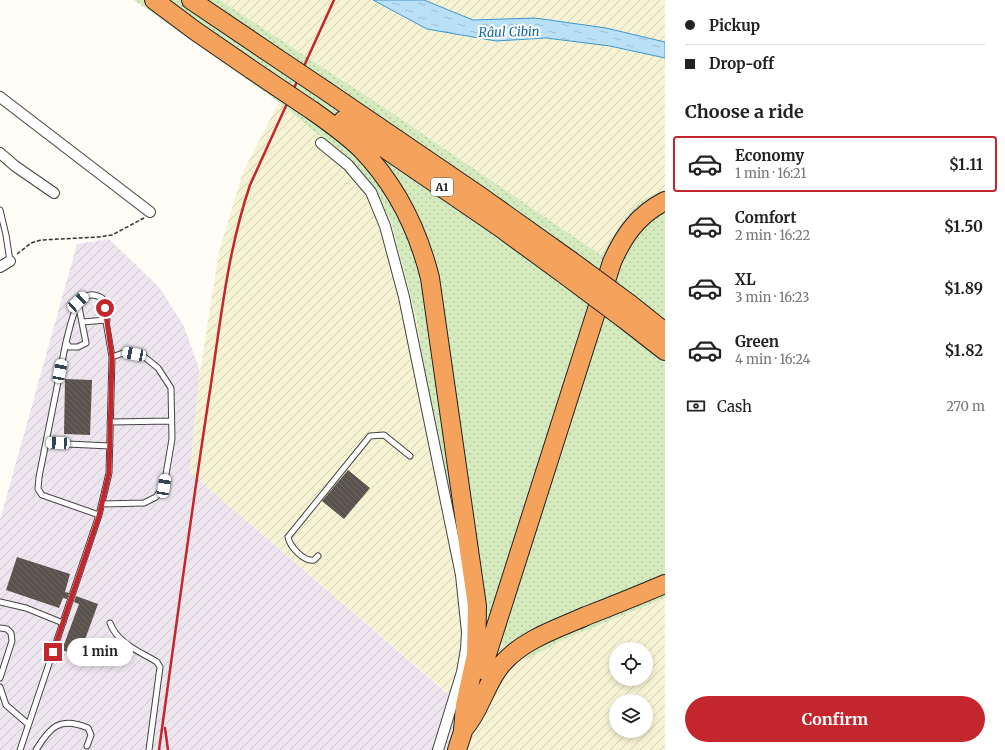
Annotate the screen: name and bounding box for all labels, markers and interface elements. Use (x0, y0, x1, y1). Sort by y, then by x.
text: Pickup (709, 16, 760, 35)
water label: Râul Cibin (478, 23, 540, 41)
text: Drop-off (709, 54, 774, 73)
text: Choose a ride (685, 100, 804, 123)
icon: car (687, 146, 723, 182)
text: Economy (735, 146, 804, 165)
text: $1.11 (949, 155, 983, 174)
text: 1 min · 16:21 (735, 165, 806, 182)
road number: A1 (431, 178, 453, 196)
icon: car (687, 208, 723, 244)
text: Comfort (735, 208, 796, 227)
text: $1.50 (944, 217, 983, 236)
text: 2 min · 16:22 (735, 227, 810, 244)
icon: car (687, 270, 723, 306)
text: XL (735, 270, 756, 289)
text: $1.89 (944, 279, 983, 298)
car (65, 289, 91, 315)
text: 3 min · 16:23 (735, 289, 809, 306)
route start (96, 299, 114, 317)
icon: car (687, 332, 723, 368)
text: Green (735, 332, 779, 351)
text: $1.82 (944, 341, 983, 360)
car (121, 346, 147, 362)
text: 4 min · 16:24 (735, 351, 811, 368)
car (52, 358, 68, 384)
icon: cash (685, 395, 707, 417)
text: Cash (717, 397, 752, 416)
text: 270 m (946, 398, 985, 415)
car (46, 436, 70, 450)
car (156, 473, 172, 499)
callout: 1 min (67, 638, 133, 666)
map controls (609, 642, 653, 738)
button: locate (609, 642, 653, 686)
route end (44, 643, 62, 661)
text: 1 min (82, 643, 118, 660)
button: layers (609, 694, 653, 738)
button: Confirm (685, 696, 985, 742)

